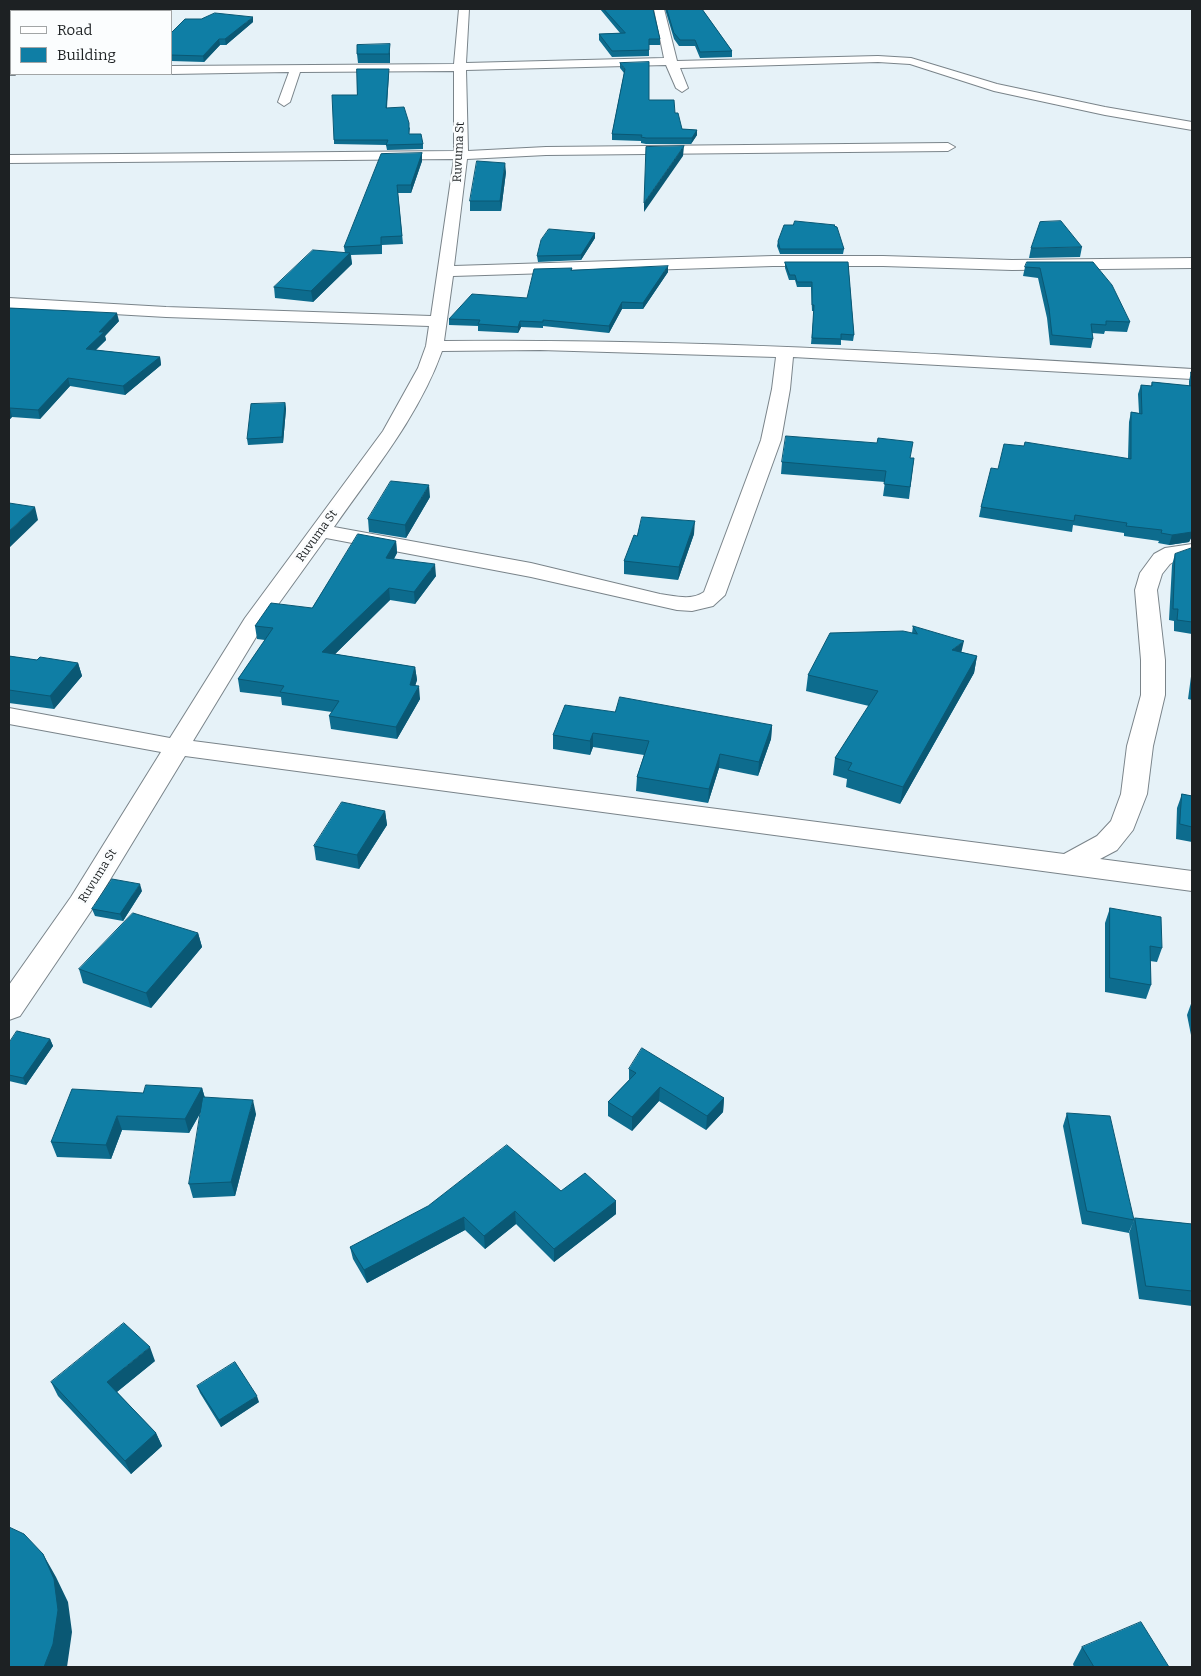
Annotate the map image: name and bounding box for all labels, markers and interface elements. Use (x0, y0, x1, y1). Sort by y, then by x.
legend (10, 10, 172, 75)
text: Road (57, 21, 92, 39)
text: Building (57, 46, 116, 64)
street label: Ruvuma St (450, 121, 468, 183)
street label: Ruvuma St (293, 507, 341, 565)
street label: Ruvuma St (76, 846, 120, 906)

